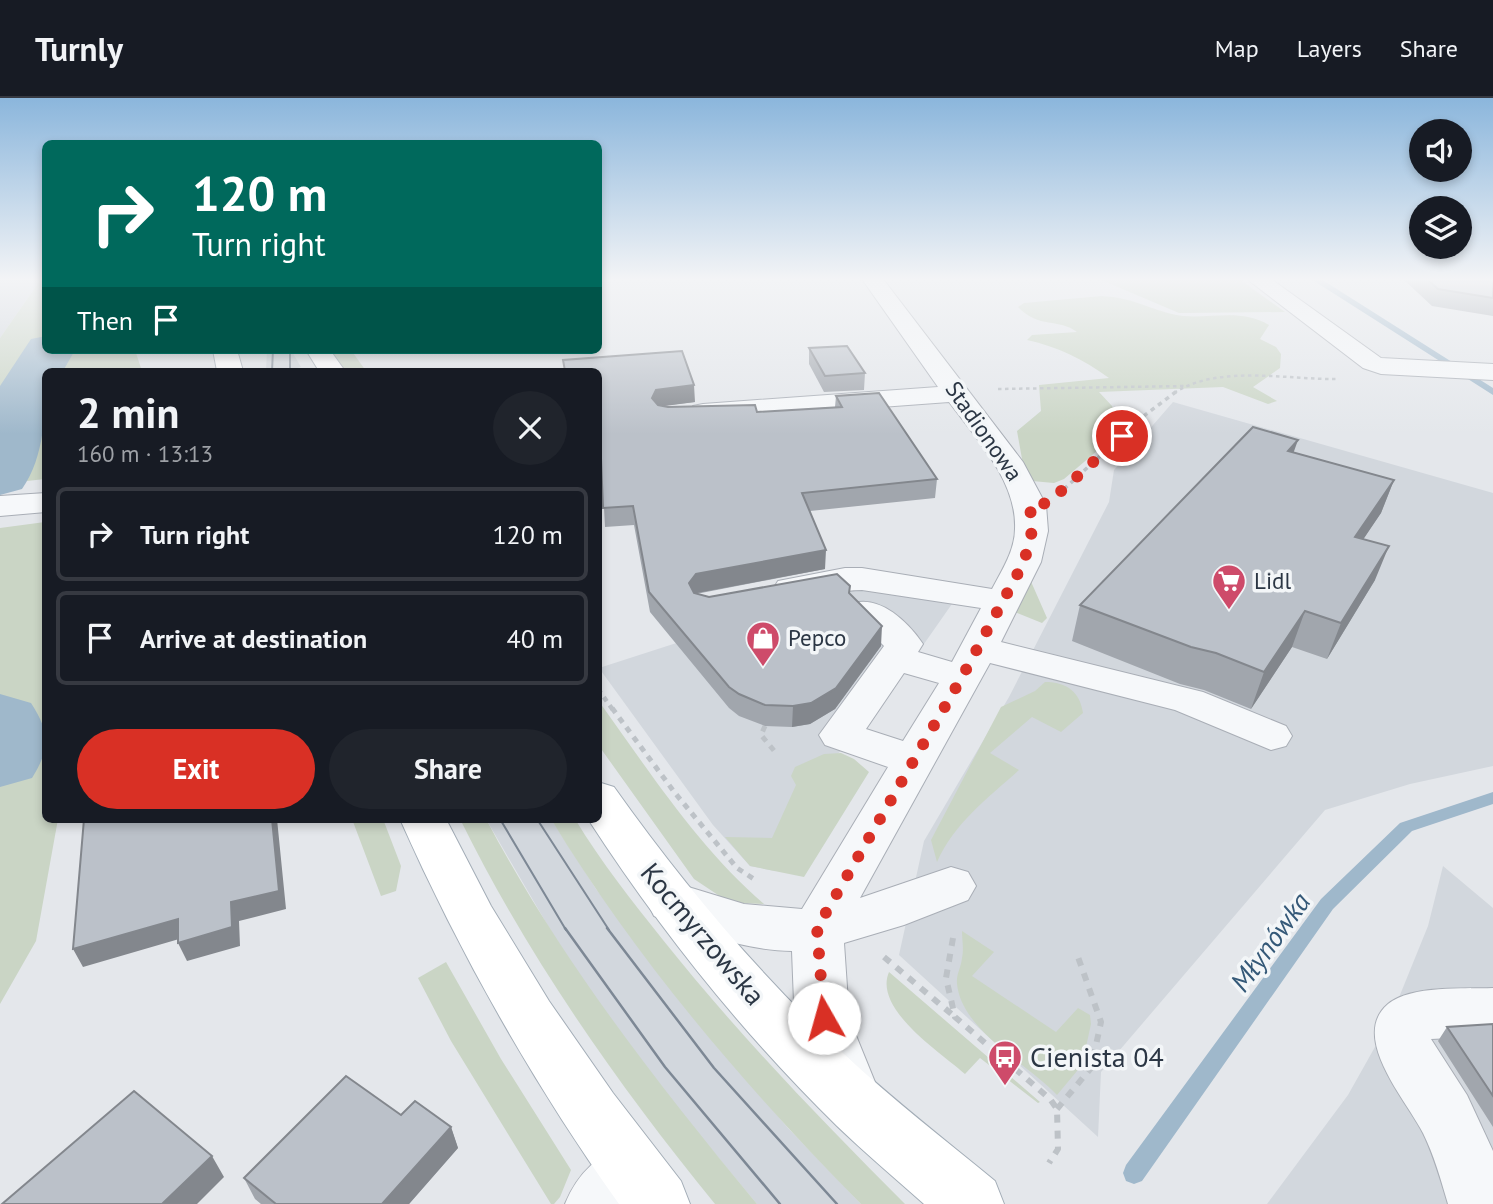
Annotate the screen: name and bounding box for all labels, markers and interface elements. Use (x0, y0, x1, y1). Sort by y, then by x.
text: Turnly (35, 27, 123, 70)
text: Map (1215, 33, 1259, 64)
text: Layers (1297, 33, 1362, 64)
text: Share (1400, 33, 1458, 64)
map controls (1409, 119, 1472, 259)
button: sound (1409, 119, 1472, 182)
text: 120 m (192, 161, 327, 225)
icon: right (77, 168, 168, 259)
button: layers (1409, 196, 1472, 259)
text: Turn right (192, 223, 326, 265)
icon: arrive (147, 301, 185, 339)
text: Then (77, 304, 133, 337)
street label: Stadionowa (939, 375, 1029, 486)
text: 2 min (77, 385, 179, 440)
button: close (493, 391, 567, 465)
pin (1092, 406, 1152, 466)
icon: arrive (1103, 417, 1141, 455)
text: 160 m · 13:13 (77, 439, 213, 468)
icon: right (81, 515, 119, 553)
text: Turn right (140, 518, 249, 551)
text: 120 m (492, 518, 563, 551)
supermarket icon: Lidl (1210, 562, 1248, 611)
place label: Lidl (1254, 566, 1291, 595)
icon: arrive (81, 619, 119, 657)
shop icon: Pepco (744, 619, 782, 668)
text: Arrive at destination (140, 622, 367, 655)
text: 40 m (507, 622, 563, 655)
place label: Pepco (788, 623, 846, 652)
button: Exit (77, 729, 315, 809)
button: Share (329, 729, 567, 809)
street label: Kocmyrzowska (633, 855, 774, 1013)
water label: Młynówka (1221, 884, 1318, 999)
position arrow (787, 981, 861, 1055)
bus stop icon: Cienista 04 (986, 1038, 1024, 1087)
place label: Cienista 04 (1030, 1038, 1164, 1075)

